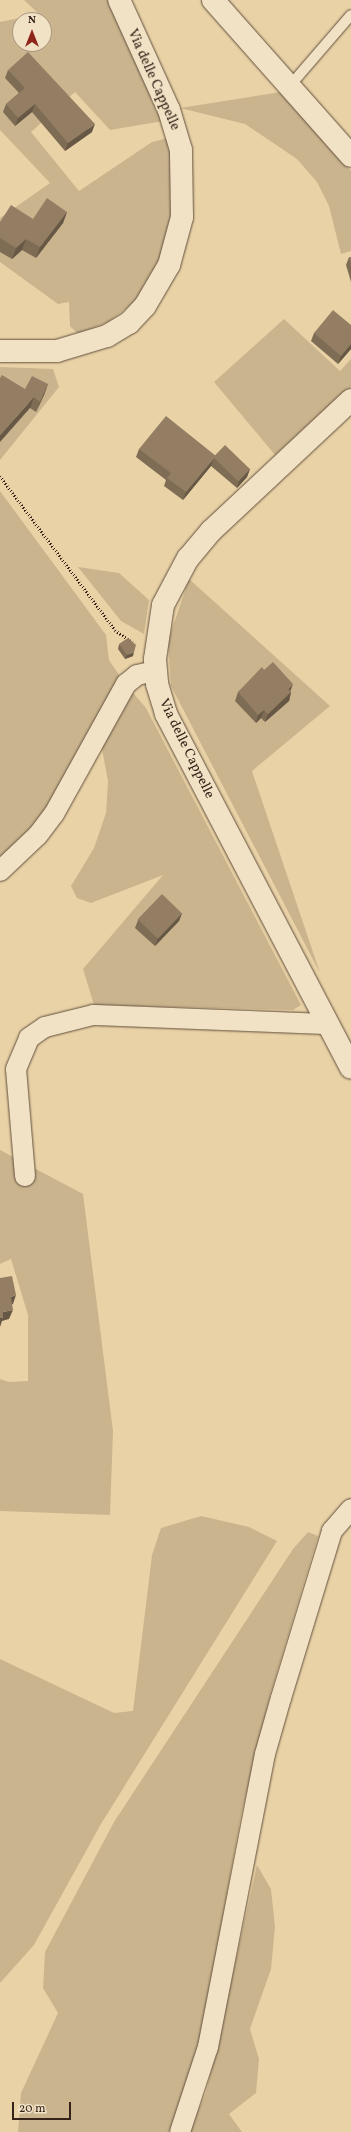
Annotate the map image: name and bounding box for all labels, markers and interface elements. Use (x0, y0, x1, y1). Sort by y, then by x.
north arrow (12, 12, 52, 52)
text: N (28, 13, 36, 28)
street label: Via delle Cappelle (123, 27, 183, 133)
street label: Via delle Cappelle (155, 696, 217, 802)
scale bar (14, 2094, 73, 2120)
text: 20 m (19, 2101, 46, 2117)

